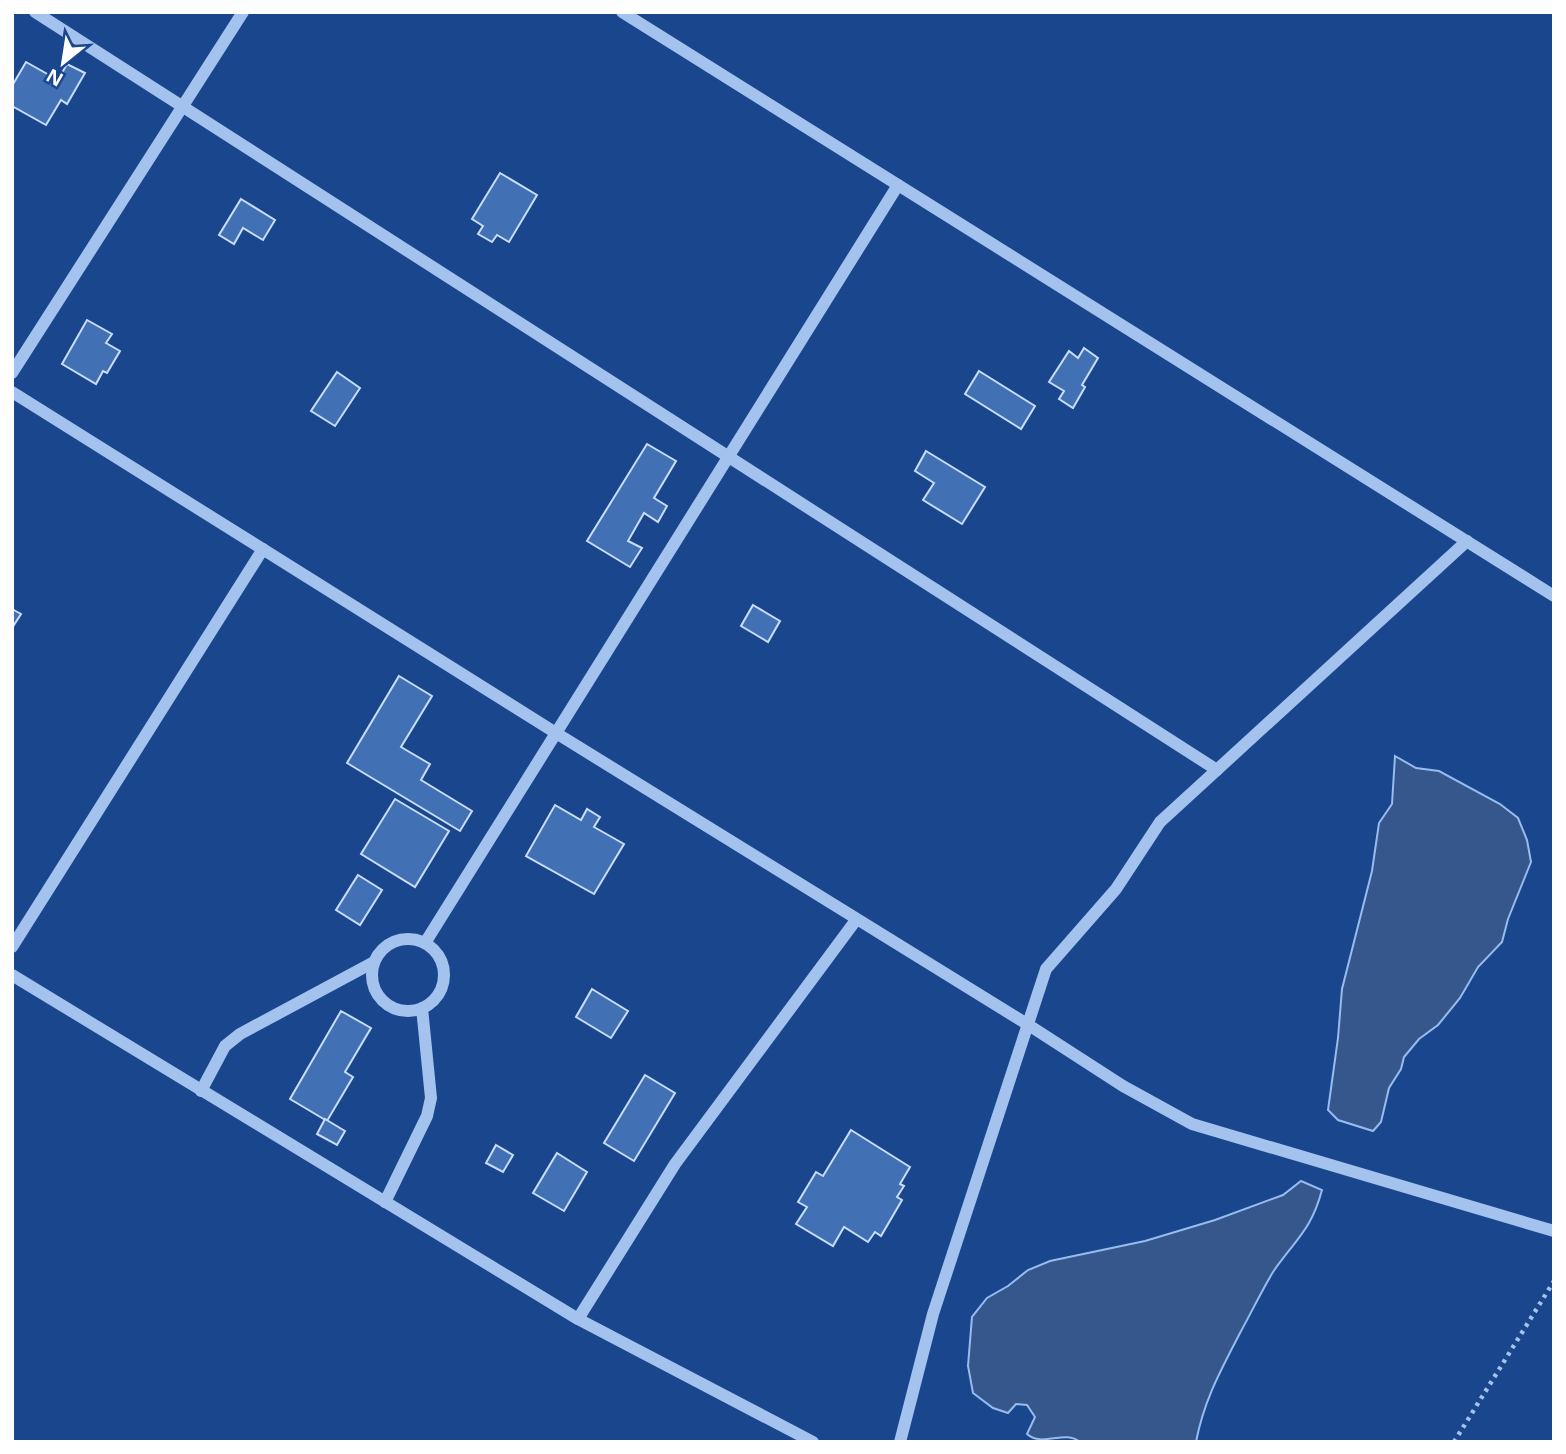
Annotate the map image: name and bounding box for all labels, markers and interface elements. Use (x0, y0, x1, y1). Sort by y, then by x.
north arrow (28, 28, 98, 98)
text: N (41, 63, 68, 93)

